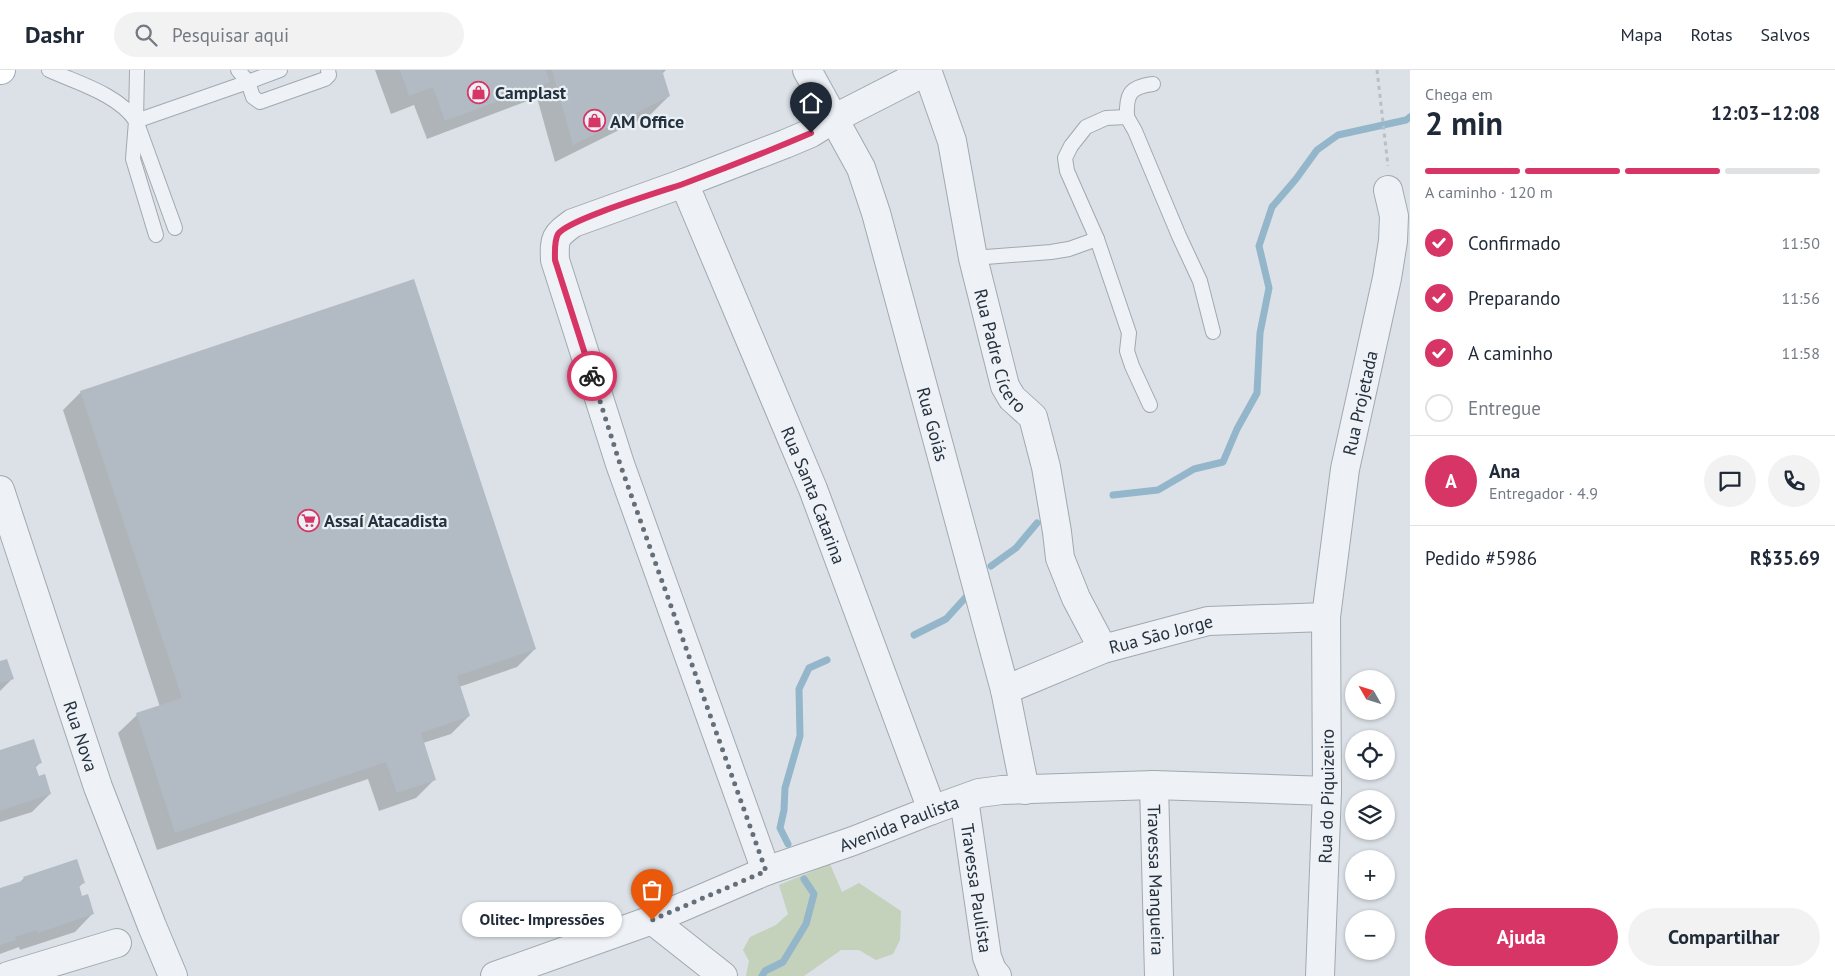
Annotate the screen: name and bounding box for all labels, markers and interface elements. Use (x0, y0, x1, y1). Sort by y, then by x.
search box (114, 12, 464, 57)
text: Dashr (25, 19, 84, 50)
icon: search (132, 21, 160, 49)
text: Pesquisar aqui (172, 23, 289, 47)
text: Mapa (1621, 23, 1662, 46)
text: Rotas (1690, 23, 1733, 46)
text: Salvos (1761, 23, 1810, 46)
shop icon: Camplast (467, 80, 491, 104)
place label: Camplast (495, 81, 567, 104)
pin (790, 82, 832, 133)
text: Chega em (1425, 84, 1493, 104)
icon: home (797, 89, 825, 117)
text: 12:03–12:08 (1711, 101, 1820, 125)
text: 2 min (1425, 102, 1503, 144)
shop icon: AM Office (582, 109, 606, 133)
place label: AM Office (610, 110, 684, 133)
text: A caminho · 120 m (1425, 182, 1553, 202)
icon: check (1425, 229, 1453, 257)
text: Confirmado (1468, 231, 1561, 255)
text: 11:50 (1782, 233, 1820, 253)
icon: check (1425, 284, 1453, 312)
street label: Rua Padre Cícero (970, 286, 1032, 417)
text: Preparando (1468, 286, 1560, 310)
text: 11:56 (1782, 288, 1820, 308)
icon: check (1425, 339, 1453, 367)
text: A caminho (1468, 341, 1553, 365)
text: 11:58 (1782, 343, 1820, 363)
street label: Rua Projetada (1337, 348, 1382, 458)
courier (567, 351, 617, 401)
icon: bike (578, 362, 606, 390)
street label: Rua Goiás (912, 384, 954, 464)
text: Entregue (1468, 396, 1541, 420)
street label: Rua Santa Catarina (776, 423, 851, 567)
button: chat (1704, 455, 1756, 507)
button: phone (1768, 455, 1820, 507)
text: Ana (1489, 459, 1520, 483)
text: A (1445, 469, 1457, 493)
text: Entregador · 4.9 (1489, 483, 1598, 503)
supermarket icon: Assaí Atacadista (296, 508, 320, 532)
place label: Assaí Atacadista (324, 509, 447, 532)
text: Pedido #5986 (1425, 546, 1537, 570)
text: R$35.69 (1750, 546, 1820, 570)
street label: Rua São Jorge (1106, 609, 1215, 658)
north arrow (1345, 670, 1395, 720)
map controls (1345, 670, 1395, 960)
street label: Rua Nova (59, 698, 104, 774)
street label: Rua do Piquizeiro (1313, 729, 1339, 864)
button: locate (1345, 730, 1395, 780)
street label: Avenida Paulista (836, 790, 962, 856)
button: layers (1345, 790, 1395, 840)
street label: Travessa Mangueira (1143, 804, 1170, 956)
street label: Travessa Paulista (956, 822, 998, 954)
button: + (1345, 850, 1395, 900)
pin (631, 869, 673, 920)
icon: bag (638, 876, 666, 904)
callout: Olitec- Impressões (462, 902, 622, 938)
button: Ajuda (1425, 908, 1618, 966)
button: Compartilhar (1628, 908, 1820, 966)
text: Olitec- Impressões (480, 909, 604, 929)
button: − (1345, 910, 1395, 960)

